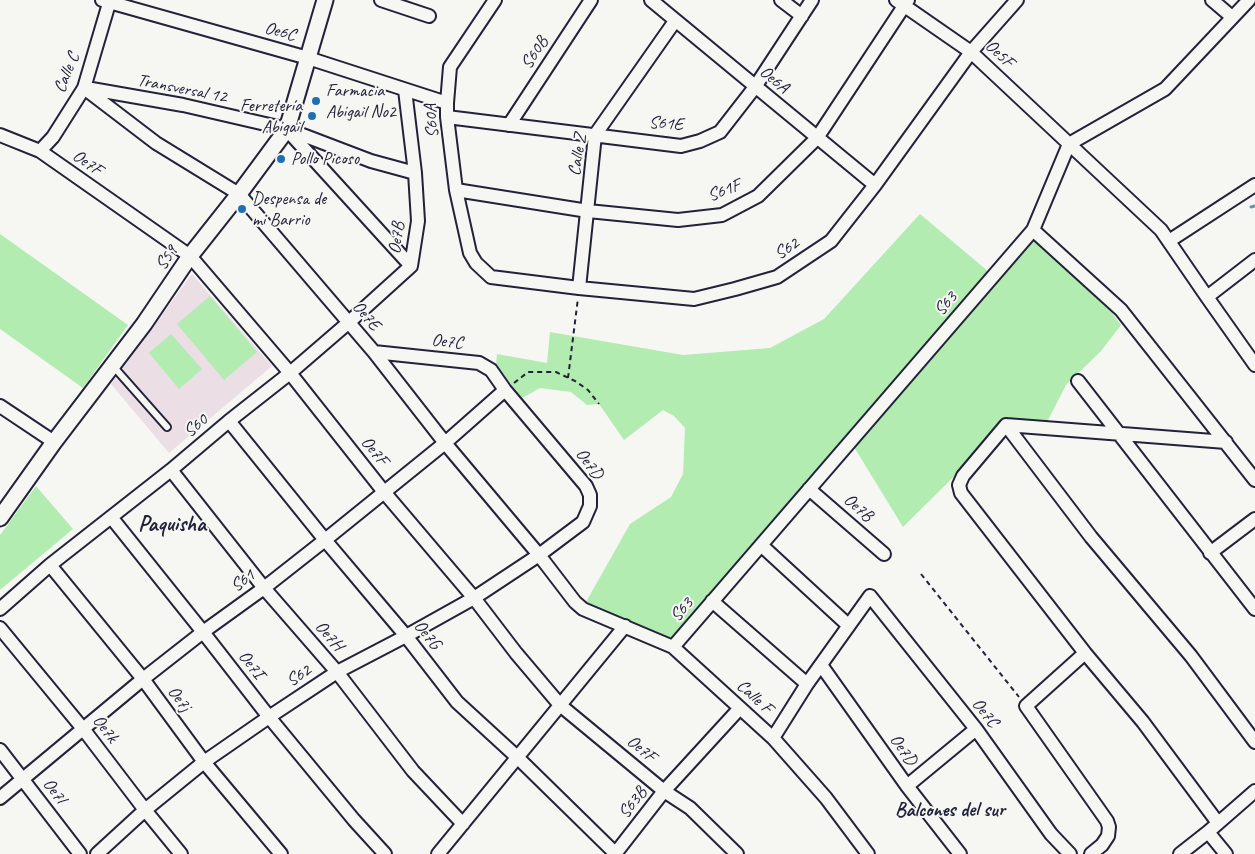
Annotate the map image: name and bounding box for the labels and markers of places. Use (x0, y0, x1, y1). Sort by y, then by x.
place label: Farmacia Abigail No2 (326, 80, 396, 122)
place label: Ferretería Abigail (240, 95, 302, 138)
marker: Farmacia Abigail No2 (310, 95, 322, 107)
marker: Ferretería Abigail (306, 110, 318, 122)
place label: Pollo Picoso (291, 148, 359, 170)
marker: Pollo Picoso (275, 153, 287, 165)
place label: Despensa de mi Barrio (252, 188, 326, 230)
marker: Despensa de mi Barrio (236, 203, 248, 215)

